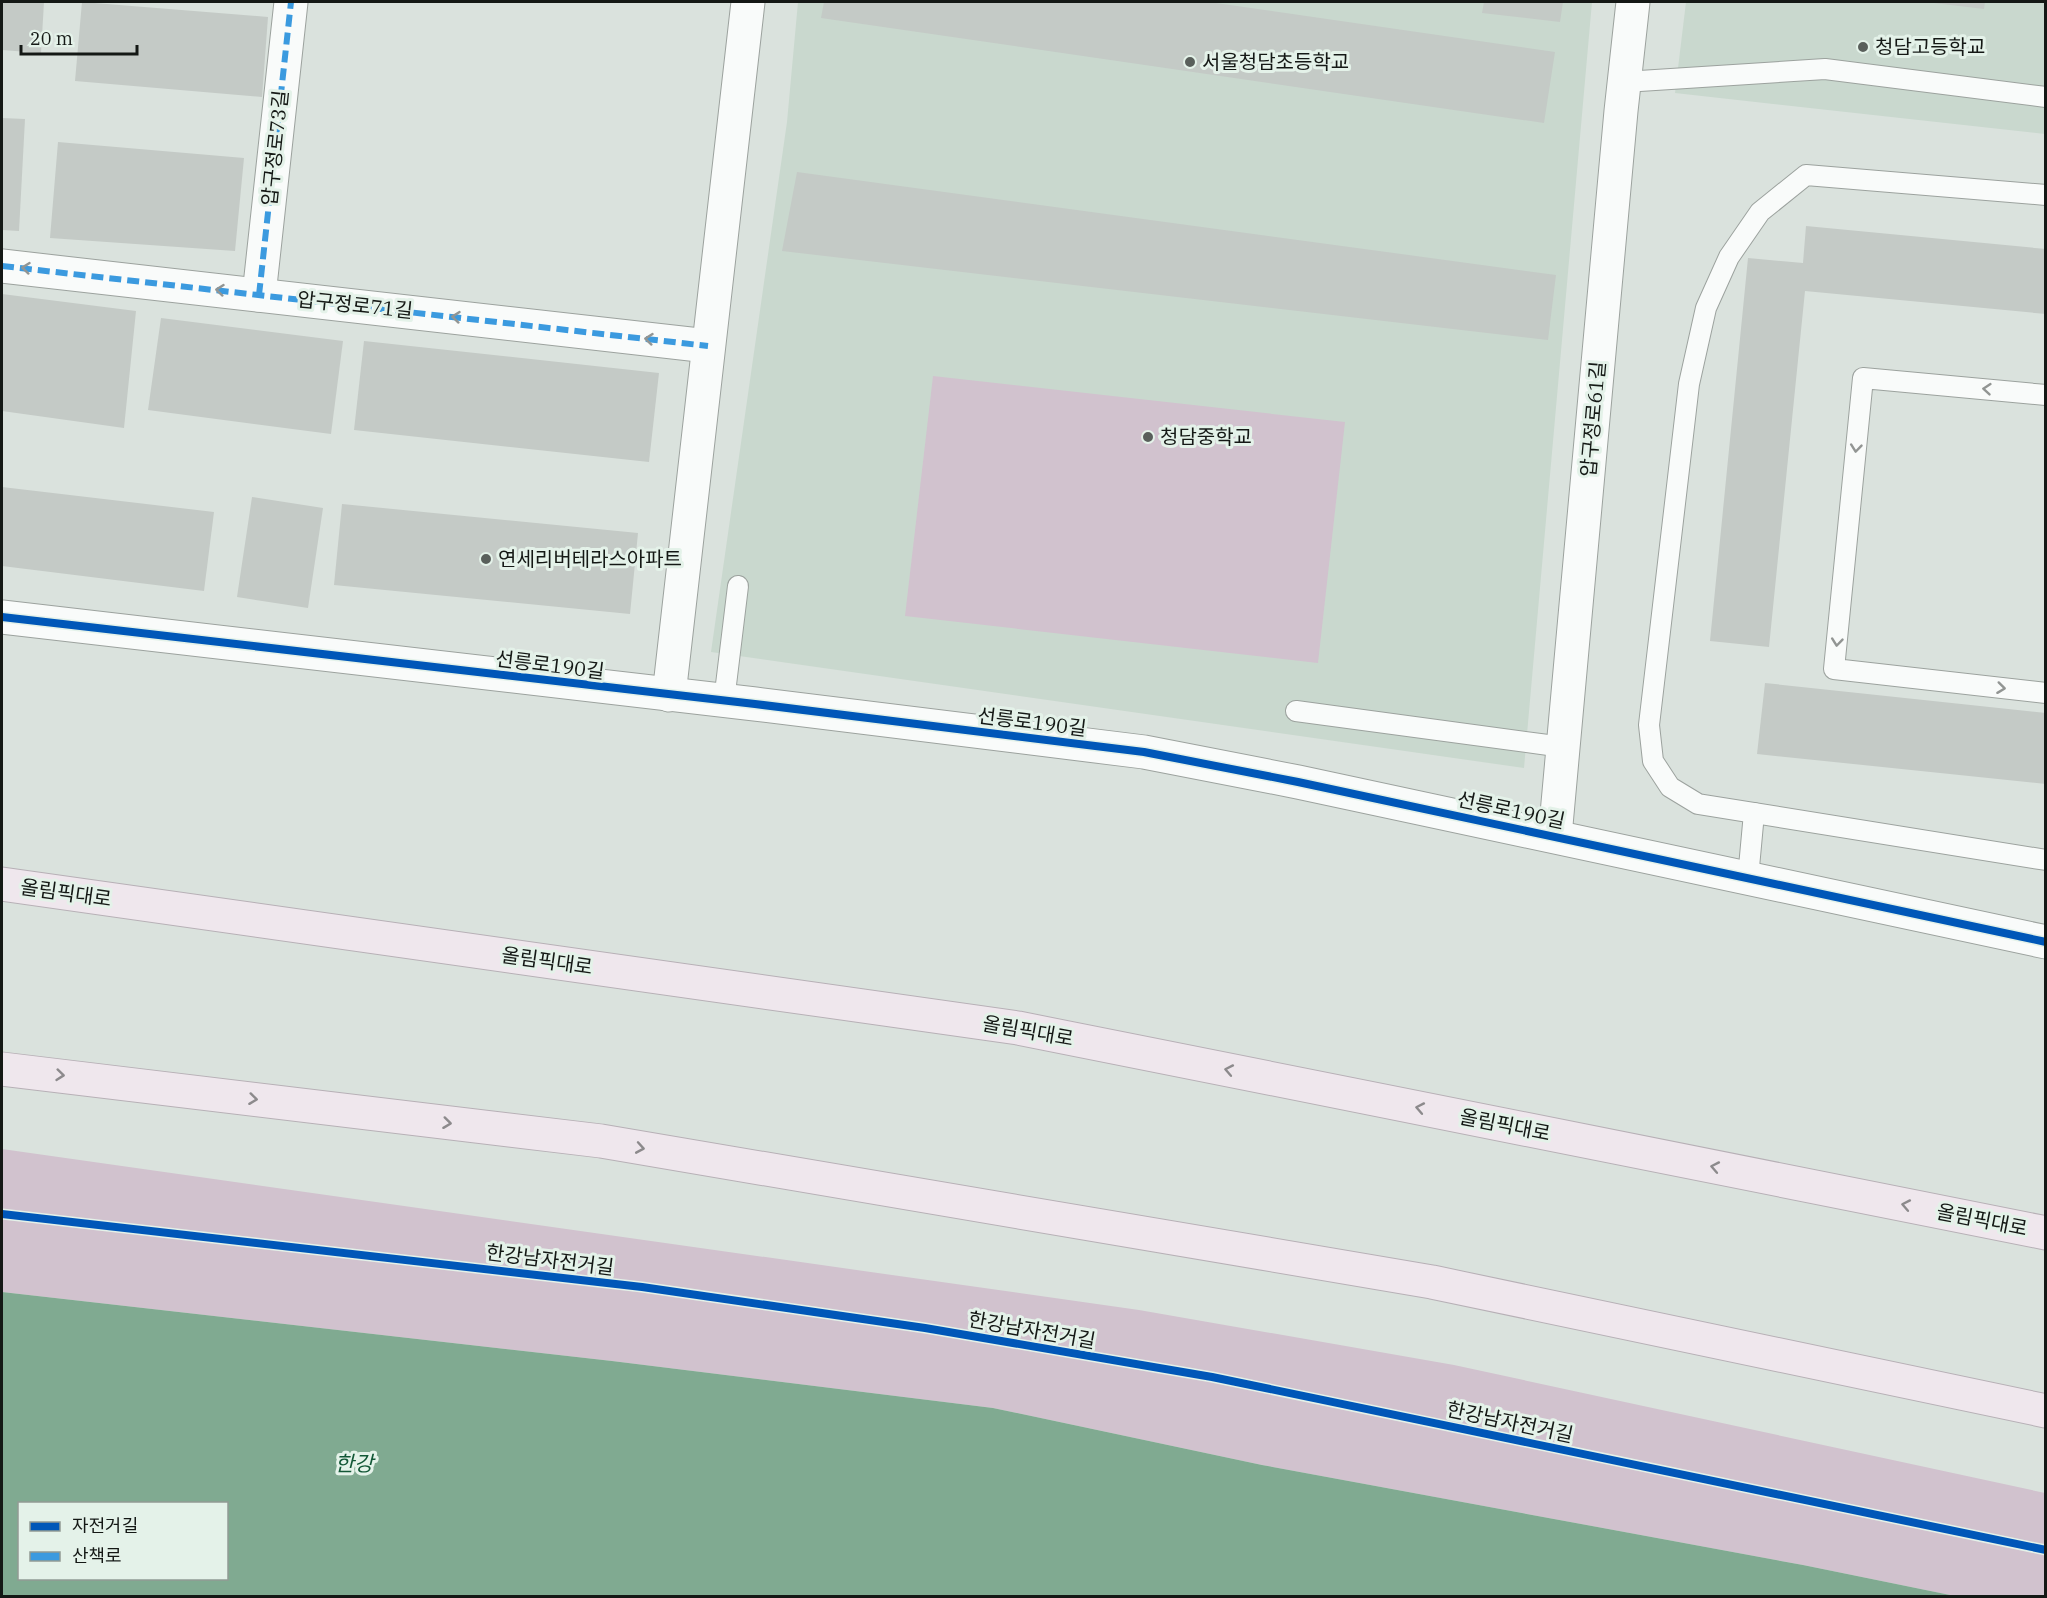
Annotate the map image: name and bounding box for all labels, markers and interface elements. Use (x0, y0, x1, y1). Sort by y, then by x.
scale bar (21, 18, 136, 56)
text: 20 m (30, 27, 73, 50)
place label: 청담고등학교 (1875, 33, 1985, 60)
marker: 청담고등학교 (1856, 40, 1870, 54)
place label: 서울청담초등학교 (1202, 48, 1349, 75)
marker: 서울청담초등학교 (1183, 55, 1197, 69)
street label: 압구정로73길 (255, 89, 294, 207)
one-way arrow (22, 263, 31, 275)
one-way arrow (216, 284, 225, 297)
street label: 압구정로71길 (296, 285, 414, 324)
one-way arrow (451, 311, 460, 324)
one-way arrow (645, 333, 654, 346)
street label: 압구정로61길 (1574, 360, 1611, 478)
one-way arrow (1983, 383, 1992, 396)
place label: 청담중학교 (1160, 423, 1252, 450)
marker: 청담중학교 (1141, 430, 1155, 444)
one-way arrow (1850, 443, 1863, 452)
place label: 연세리버테라스아파트 (498, 545, 682, 572)
marker: 연세리버테라스아파트 (479, 552, 493, 566)
one-way arrow (1831, 637, 1844, 646)
street label: 선릉로190길 (494, 644, 606, 685)
one-way arrow (1997, 681, 2006, 694)
street label: 선릉로190길 (976, 701, 1088, 742)
street label: 선릉로190길 (1455, 785, 1568, 834)
street label: 올림픽대로 (19, 873, 114, 912)
street label: 올림픽대로 (500, 941, 595, 980)
street label: 올림픽대로 (980, 1009, 1076, 1052)
one-way arrow (1224, 1064, 1234, 1077)
one-way arrow (55, 1069, 64, 1081)
one-way arrow (249, 1092, 258, 1105)
one-way arrow (1416, 1102, 1426, 1115)
street label: 올림픽대로 (1457, 1102, 1553, 1147)
one-way arrow (442, 1116, 451, 1128)
one-way arrow (635, 1141, 645, 1154)
one-way arrow (1710, 1161, 1720, 1174)
street label: 올림픽대로 (1934, 1197, 2030, 1242)
one-way arrow (1901, 1199, 1911, 1212)
street label: 한강남자전거길 (484, 1238, 616, 1281)
street label: 한강남자전거길 (966, 1305, 1098, 1354)
street label: 한강남자전거길 (1444, 1395, 1576, 1448)
water label: 한강 (335, 1449, 376, 1477)
legend (18, 1502, 228, 1580)
text: 자전거길 (72, 1514, 138, 1537)
text: 산책로 (72, 1544, 122, 1567)

